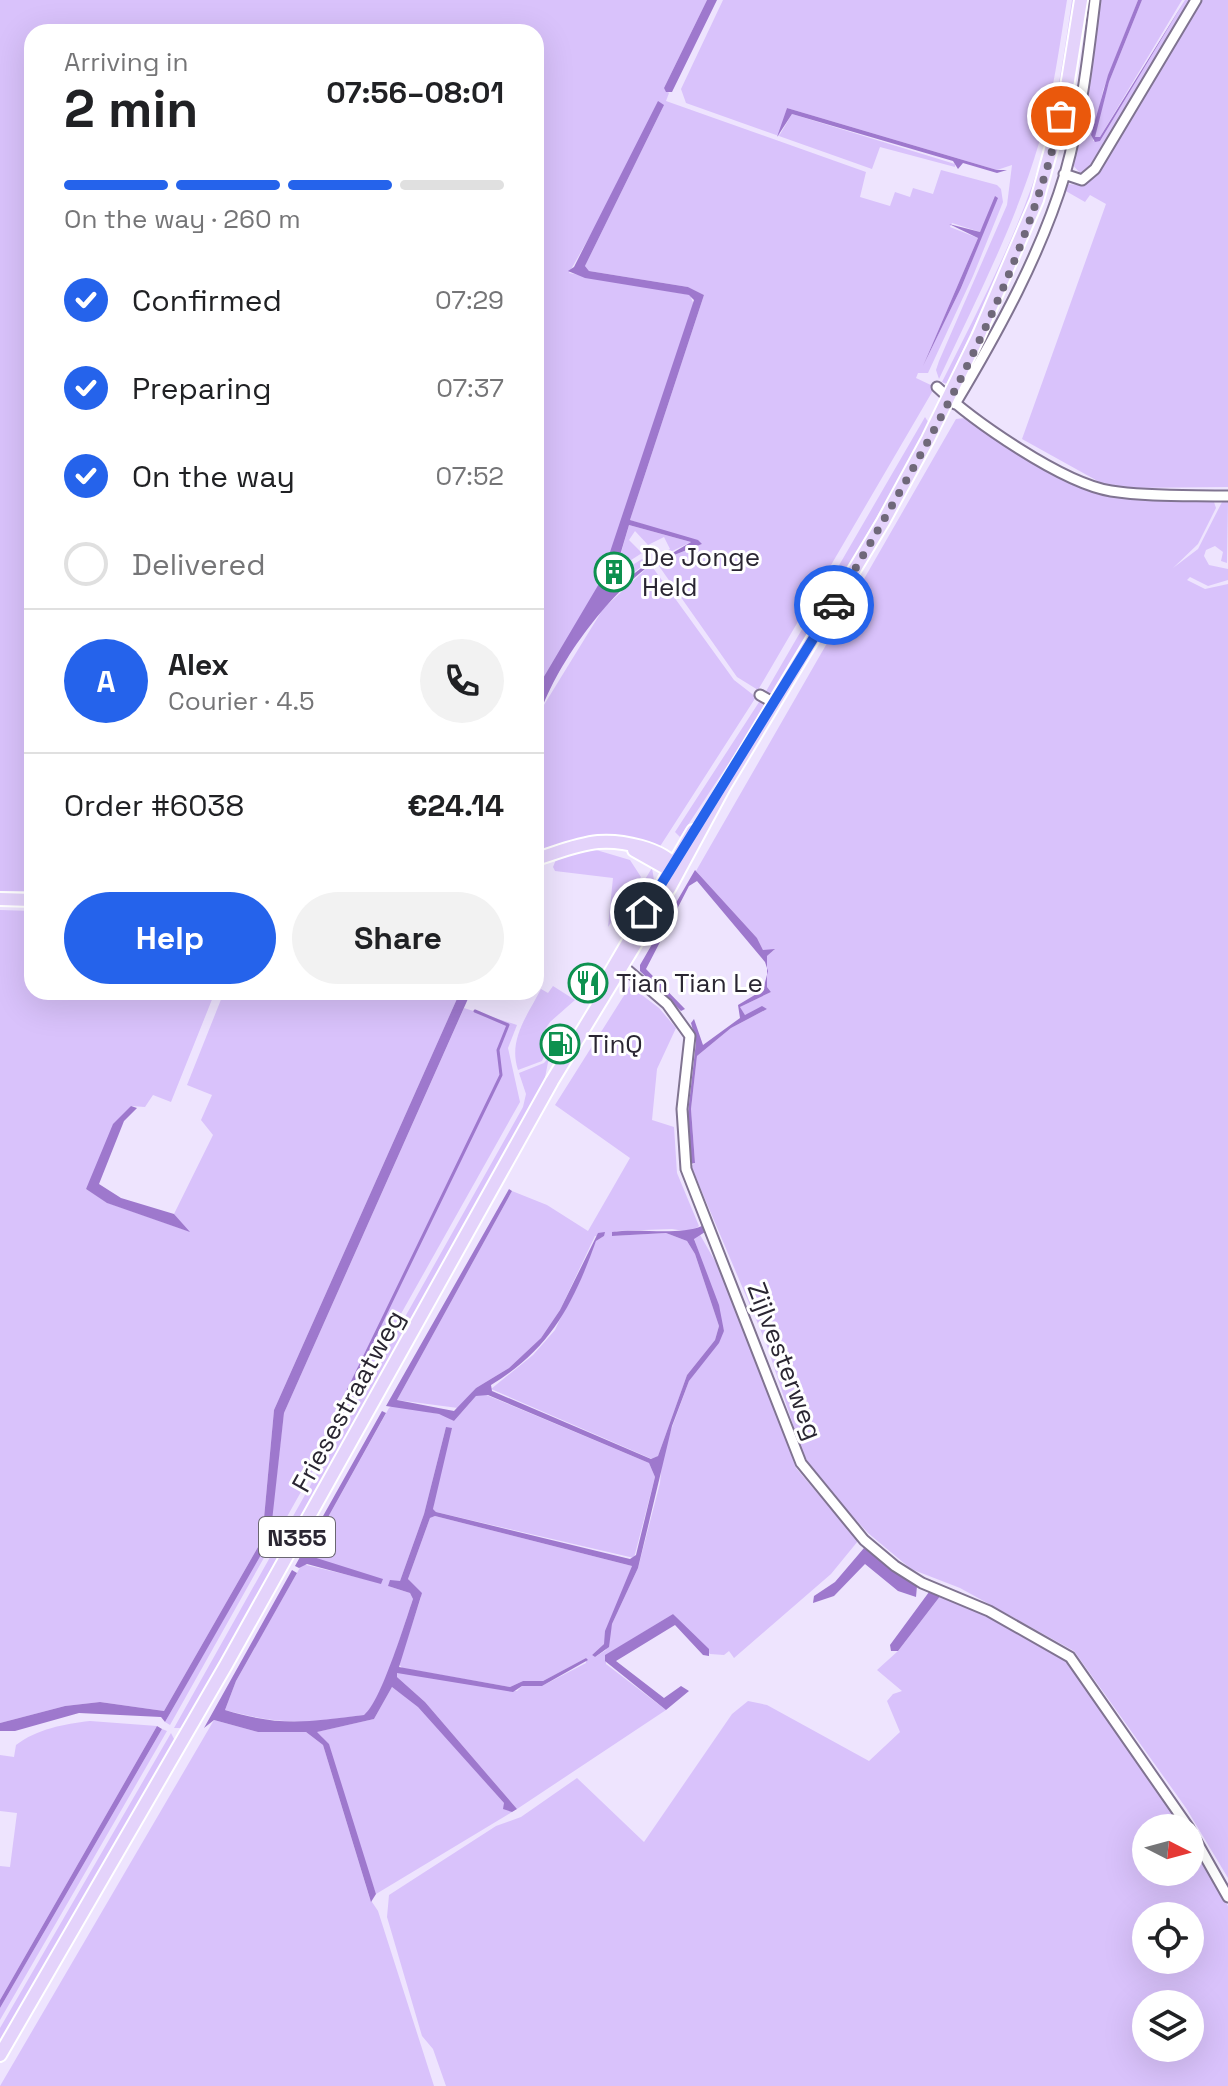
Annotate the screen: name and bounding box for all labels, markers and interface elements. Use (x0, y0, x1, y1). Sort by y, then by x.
text: Arriving in (64, 45, 188, 79)
text: 07:56–08:01 (326, 73, 504, 112)
text: 2 min (64, 76, 198, 142)
pin (1027, 82, 1095, 150)
icon: bag (1039, 94, 1083, 138)
text: On the way · 260 m (64, 202, 301, 236)
icon: check (64, 278, 108, 322)
text: Confirmed (132, 281, 282, 320)
text: 07:29 (435, 283, 504, 317)
icon: check (64, 366, 108, 410)
text: Preparing (132, 369, 271, 408)
text: 07:37 (436, 371, 504, 405)
icon: check (64, 454, 108, 498)
text: On the way (132, 457, 295, 496)
text: 07:52 (436, 459, 504, 493)
place label: De Jonge Held (642, 540, 760, 604)
text: Delivered (132, 545, 266, 584)
building icon: De Jonge Held (593, 551, 635, 593)
courier (794, 565, 874, 645)
icon: car (812, 583, 856, 627)
button: phone (420, 639, 504, 723)
text: Alex (168, 645, 229, 684)
text: A (96, 662, 116, 701)
text: Courier · 4.5 (168, 684, 315, 718)
text: Order #6038 (64, 786, 244, 825)
text: €24.14 (407, 786, 504, 825)
pin (610, 878, 678, 946)
icon: home (622, 890, 666, 934)
button: Help (64, 892, 276, 984)
button: Share (292, 892, 504, 984)
restaurant icon: Tian Tian Le (567, 962, 609, 1004)
place label: Tian Tian Le (616, 966, 763, 1000)
fuel station icon: TinQ (539, 1023, 581, 1065)
place label: TinQ (588, 1027, 643, 1061)
street label: Zijlvesterweg (739, 1278, 831, 1444)
street label: Friesestraatweg (284, 1304, 412, 1498)
road number: N355 (259, 1517, 335, 1557)
north arrow (1132, 1814, 1204, 1886)
map controls (1132, 1814, 1204, 2062)
button: locate (1132, 1902, 1204, 1974)
button: layers (1132, 1990, 1204, 2062)

